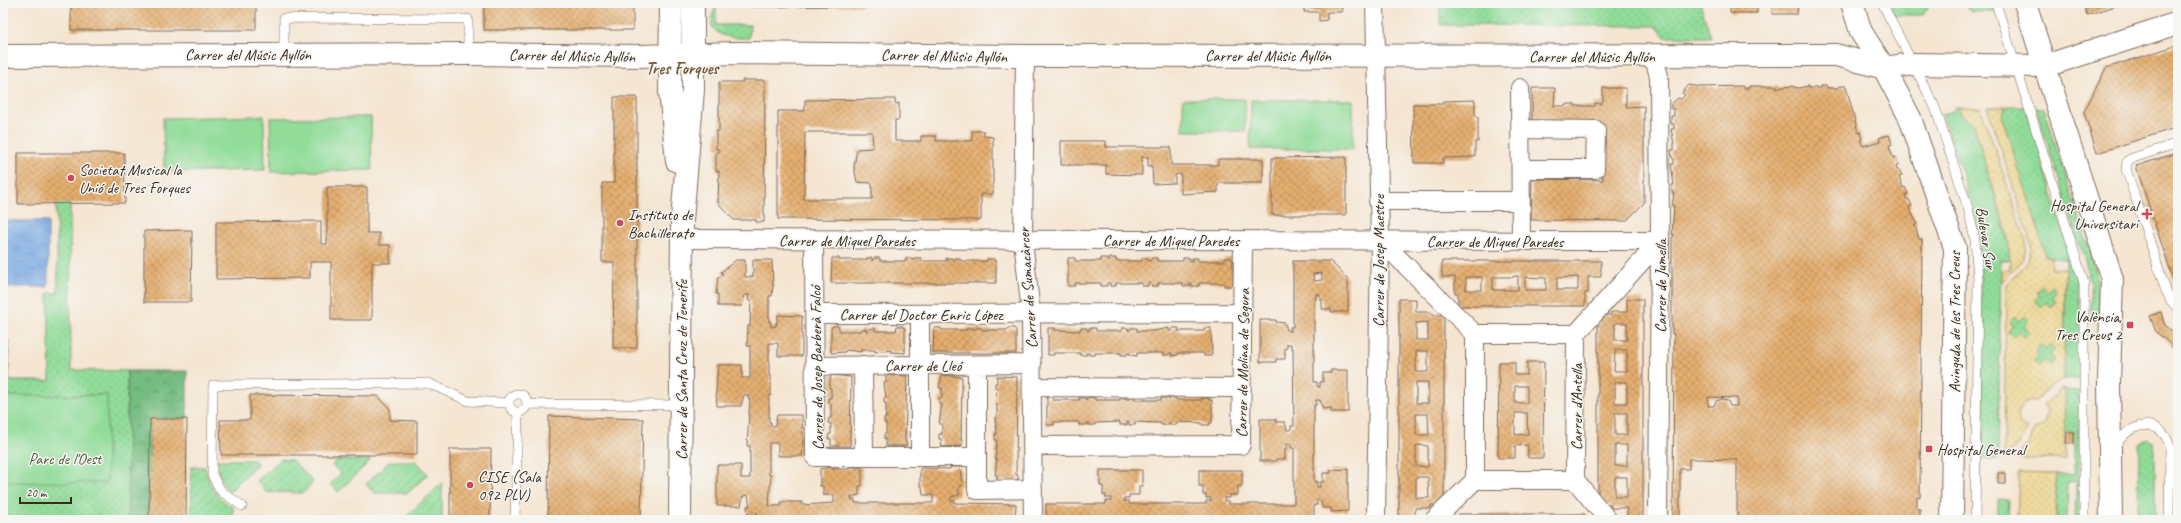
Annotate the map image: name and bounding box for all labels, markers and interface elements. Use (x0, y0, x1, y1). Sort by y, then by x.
street label: Carrer del Músic Ayllón (185, 45, 312, 65)
street label: Carrer del Músic Ayllón (509, 45, 636, 67)
street label: Carrer del Músic Ayllón (881, 45, 1008, 67)
street label: Carrer del Músic Ayllón (1205, 46, 1332, 66)
street label: Carrer del Músic Ayllón (1529, 47, 1656, 67)
district label: Tres Forques (646, 58, 720, 79)
place label: Societat Musical la Unió de Tres Forques (79, 160, 191, 198)
marker: Societat Musical la Unió de Tres Forques (66, 173, 76, 183)
street label: Carrer de Josep Maestre (1369, 193, 1389, 327)
place label: Hospital General Universitari (2050, 196, 2141, 234)
place label: Instituto de Bachillerato (628, 205, 696, 243)
street label: Bulevar Sur (1971, 206, 2001, 273)
marker: Hospital General Universitari (2141, 208, 2153, 220)
marker: Instituto de Bachillerato (615, 218, 625, 228)
street label: Carrer de Sumacàrcer (1014, 226, 1042, 349)
street label: Carrer de Miquel Paredes (779, 231, 917, 251)
street label: Carrer de Miquel Paredes (1103, 231, 1241, 251)
street label: Carrer de Miquel Paredes (1427, 232, 1565, 252)
street label: Carrer de Jumella (1651, 238, 1671, 333)
street label: Avinguda de les Tres Creus (1945, 250, 1965, 393)
street label: Carrer de Santa Cruz de Tenerife (672, 278, 692, 460)
street label: Carrer de Josep Barberà Falcó (806, 283, 828, 450)
street label: Carrer de Molina de Segura (1232, 287, 1254, 438)
street label: Carrer del Doctor Enric López (839, 305, 1005, 325)
place label: València, Tres Creus 2 (2055, 307, 2124, 345)
marker: València, Tres Creus 2 (2125, 320, 2135, 330)
street label: Carrer de Lleó (885, 356, 964, 376)
street label: Carrer d'Antella (1567, 362, 1587, 450)
place label: Hospital General (1937, 440, 2028, 460)
marker: Hospital General (1924, 444, 1934, 454)
park label: Parc de l'Oest (29, 449, 103, 469)
place label: CISE (Sala 092 PLV) (478, 467, 542, 505)
scale bar (20, 479, 71, 505)
marker: CISE (Sala 092 PLV) (465, 480, 475, 490)
text: 20 m (26, 485, 48, 501)

